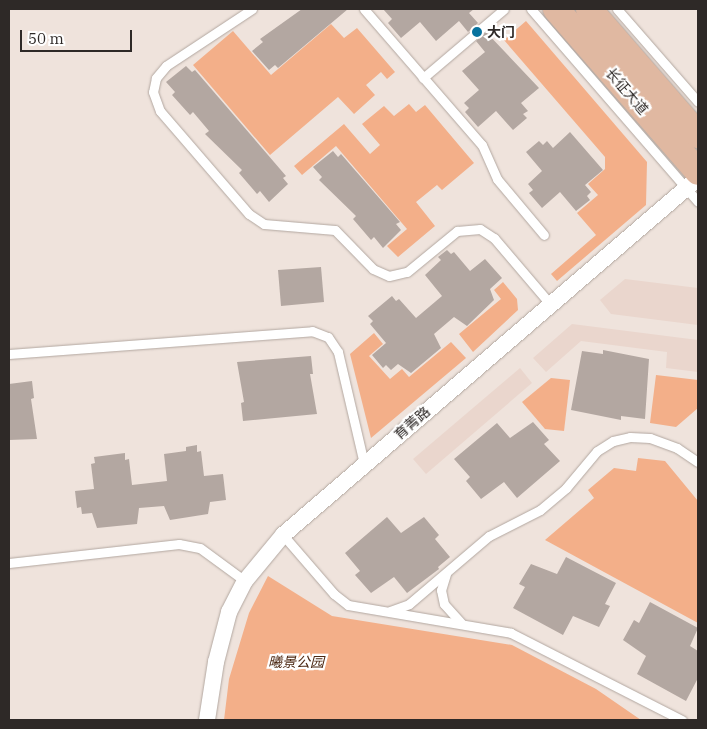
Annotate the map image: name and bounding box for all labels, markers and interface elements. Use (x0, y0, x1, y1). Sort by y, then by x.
scale bar (22, 20, 135, 52)
place label: 大门 (487, 24, 515, 40)
marker: 大门 (471, 26, 483, 38)
text: 50 m (28, 29, 64, 48)
street label: 长征大道 (602, 64, 652, 118)
street label: 育菁路 (391, 403, 433, 443)
park label: 曦景公园 (268, 654, 324, 670)

